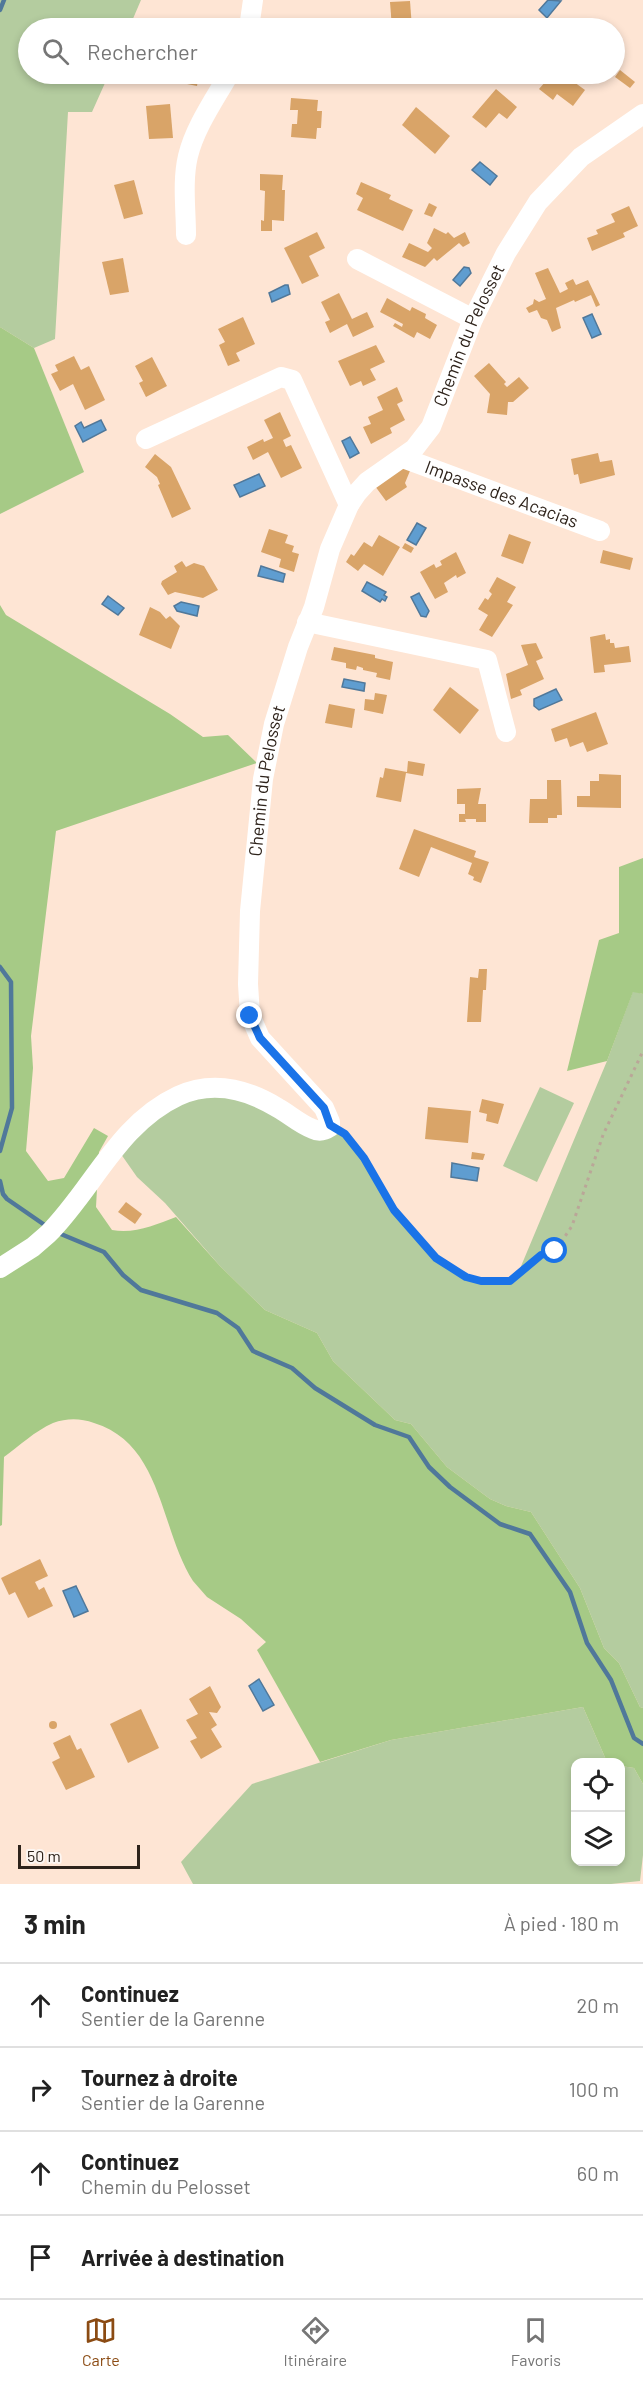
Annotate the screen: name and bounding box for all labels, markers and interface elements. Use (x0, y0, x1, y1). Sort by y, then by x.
search box (18, 18, 625, 84)
icon: search (39, 35, 72, 68)
text: Rechercher (87, 38, 198, 64)
street label: Chemin du Pelosset (428, 260, 509, 409)
street label: Impasse des Acacias (422, 455, 581, 532)
street label: Chemin du Pelosset (243, 702, 289, 857)
route end (236, 1002, 262, 1028)
route start (541, 1237, 567, 1263)
map controls (571, 1758, 625, 1866)
button: locate (571, 1758, 625, 1812)
button: layers (571, 1812, 625, 1866)
scale bar (18, 1842, 140, 1870)
text: 50 m (27, 1846, 61, 1865)
text: 3 min (24, 1908, 86, 1939)
text: À pied · 180 m (504, 1911, 619, 1935)
text: Continuez (81, 1980, 179, 2006)
icon: ahead (24, 1989, 57, 2022)
text: 20 m (576, 1993, 619, 2017)
text: Sentier de la Garenne (81, 2006, 265, 2030)
text: Tournez à droite (81, 2064, 238, 2090)
icon: right (24, 2073, 57, 2106)
text: 100 m (569, 2077, 619, 2101)
text: Sentier de la Garenne (81, 2090, 265, 2114)
text: Continuez (81, 2148, 179, 2174)
icon: ahead (24, 2157, 57, 2190)
text: 60 m (577, 2161, 619, 2185)
text: Chemin du Pelosset (81, 2174, 251, 2198)
icon: arrive (24, 2241, 57, 2274)
text: Arrivée à destination (81, 2244, 284, 2270)
tab: Carte (82, 2314, 120, 2369)
tab: Itinéraire (284, 2314, 347, 2369)
tab: Favoris (511, 2314, 561, 2369)

